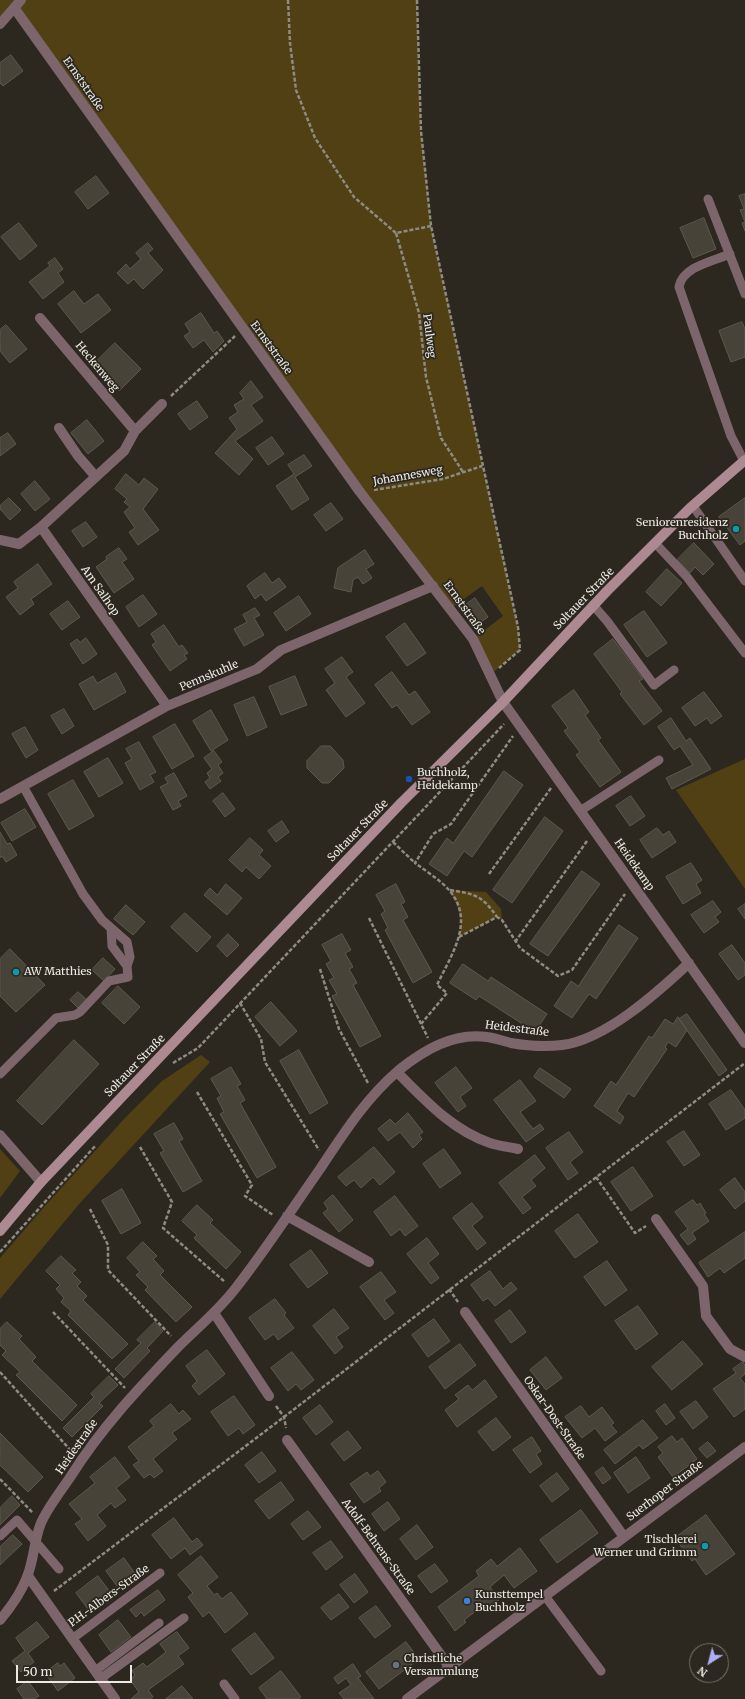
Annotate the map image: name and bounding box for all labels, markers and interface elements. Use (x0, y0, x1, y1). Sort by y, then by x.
street label: Ernststraße (60, 55, 106, 113)
street label: Paulweg (420, 313, 438, 359)
street label: Ernststraße (247, 319, 295, 377)
street label: Heckenweg (72, 339, 122, 395)
street label: Johannesweg (372, 463, 444, 489)
place label: Seniorenresidenz Buchholz (636, 516, 728, 542)
marker: Seniorenresidenz Buchholz (731, 524, 741, 534)
street label: Am Salhop (78, 564, 122, 618)
street label: Soltauer Straße (551, 565, 617, 633)
street label: Ernststraße (440, 579, 488, 637)
street label: Pennskuhle (178, 658, 240, 694)
place label: Buchholz, Heidekamp (417, 766, 478, 792)
marker: Buchholz, Heidekamp (404, 774, 414, 784)
street label: Soltauer Straße (325, 797, 391, 865)
street label: Heidekamp (611, 836, 657, 894)
place label: AW Matthies (24, 965, 92, 979)
marker: AW Matthies (11, 967, 21, 977)
street label: Heidestraße (484, 1019, 550, 1039)
street label: Soltauer Straße (102, 1032, 168, 1100)
street label: Oskar-Dost-Straße (520, 1374, 588, 1462)
street label: Heidestraße (53, 1417, 101, 1477)
street label: Suerhoper Straße (624, 1458, 706, 1524)
street label: Adolf-Behrens-Straße (339, 1496, 417, 1598)
place label: Tischlerei Werner und Grimm (594, 1533, 697, 1559)
marker: Tischlerei Werner und Grimm (700, 1541, 710, 1551)
street label: P.H.-Albers-Straße (66, 1562, 152, 1630)
place label: Kunsttempel Buchholz (475, 1588, 543, 1614)
marker: Kunsttempel Buchholz (462, 1596, 472, 1606)
north arrow (689, 1643, 729, 1683)
place label: Christliche Versammlung (404, 1652, 479, 1678)
scale bar (18, 1657, 134, 1683)
marker: Christliche Versammlung (391, 1660, 401, 1670)
text: 50 m (23, 1664, 52, 1679)
text: N (695, 1664, 710, 1680)

